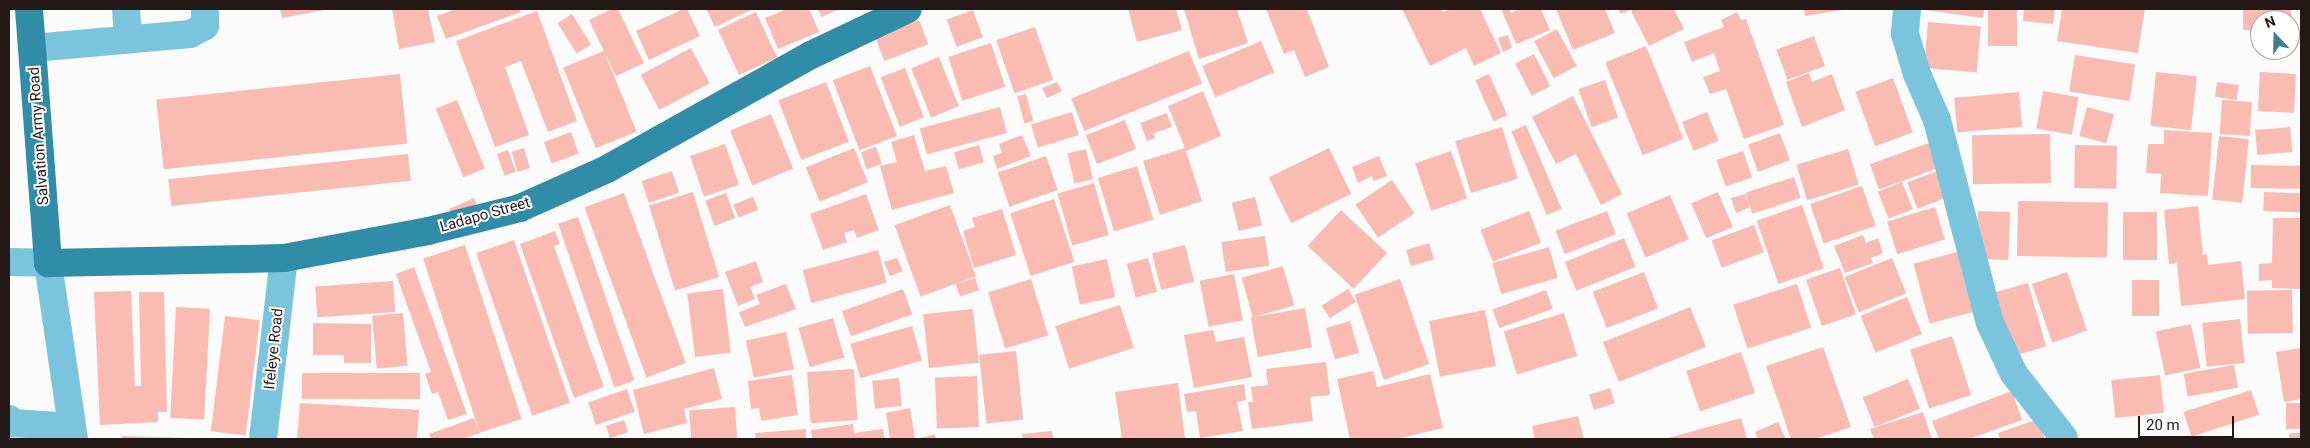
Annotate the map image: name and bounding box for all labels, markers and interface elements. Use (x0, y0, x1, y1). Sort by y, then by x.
north arrow (2250, 10, 2300, 60)
text: N (2262, 13, 2277, 31)
street label: Salvation Army Road (25, 66, 53, 206)
street label: Ladapo Street (438, 194, 532, 236)
street label: Ifeleye Road (261, 307, 287, 391)
scale bar (2140, 406, 2236, 438)
text: 20 m (2146, 416, 2180, 434)

